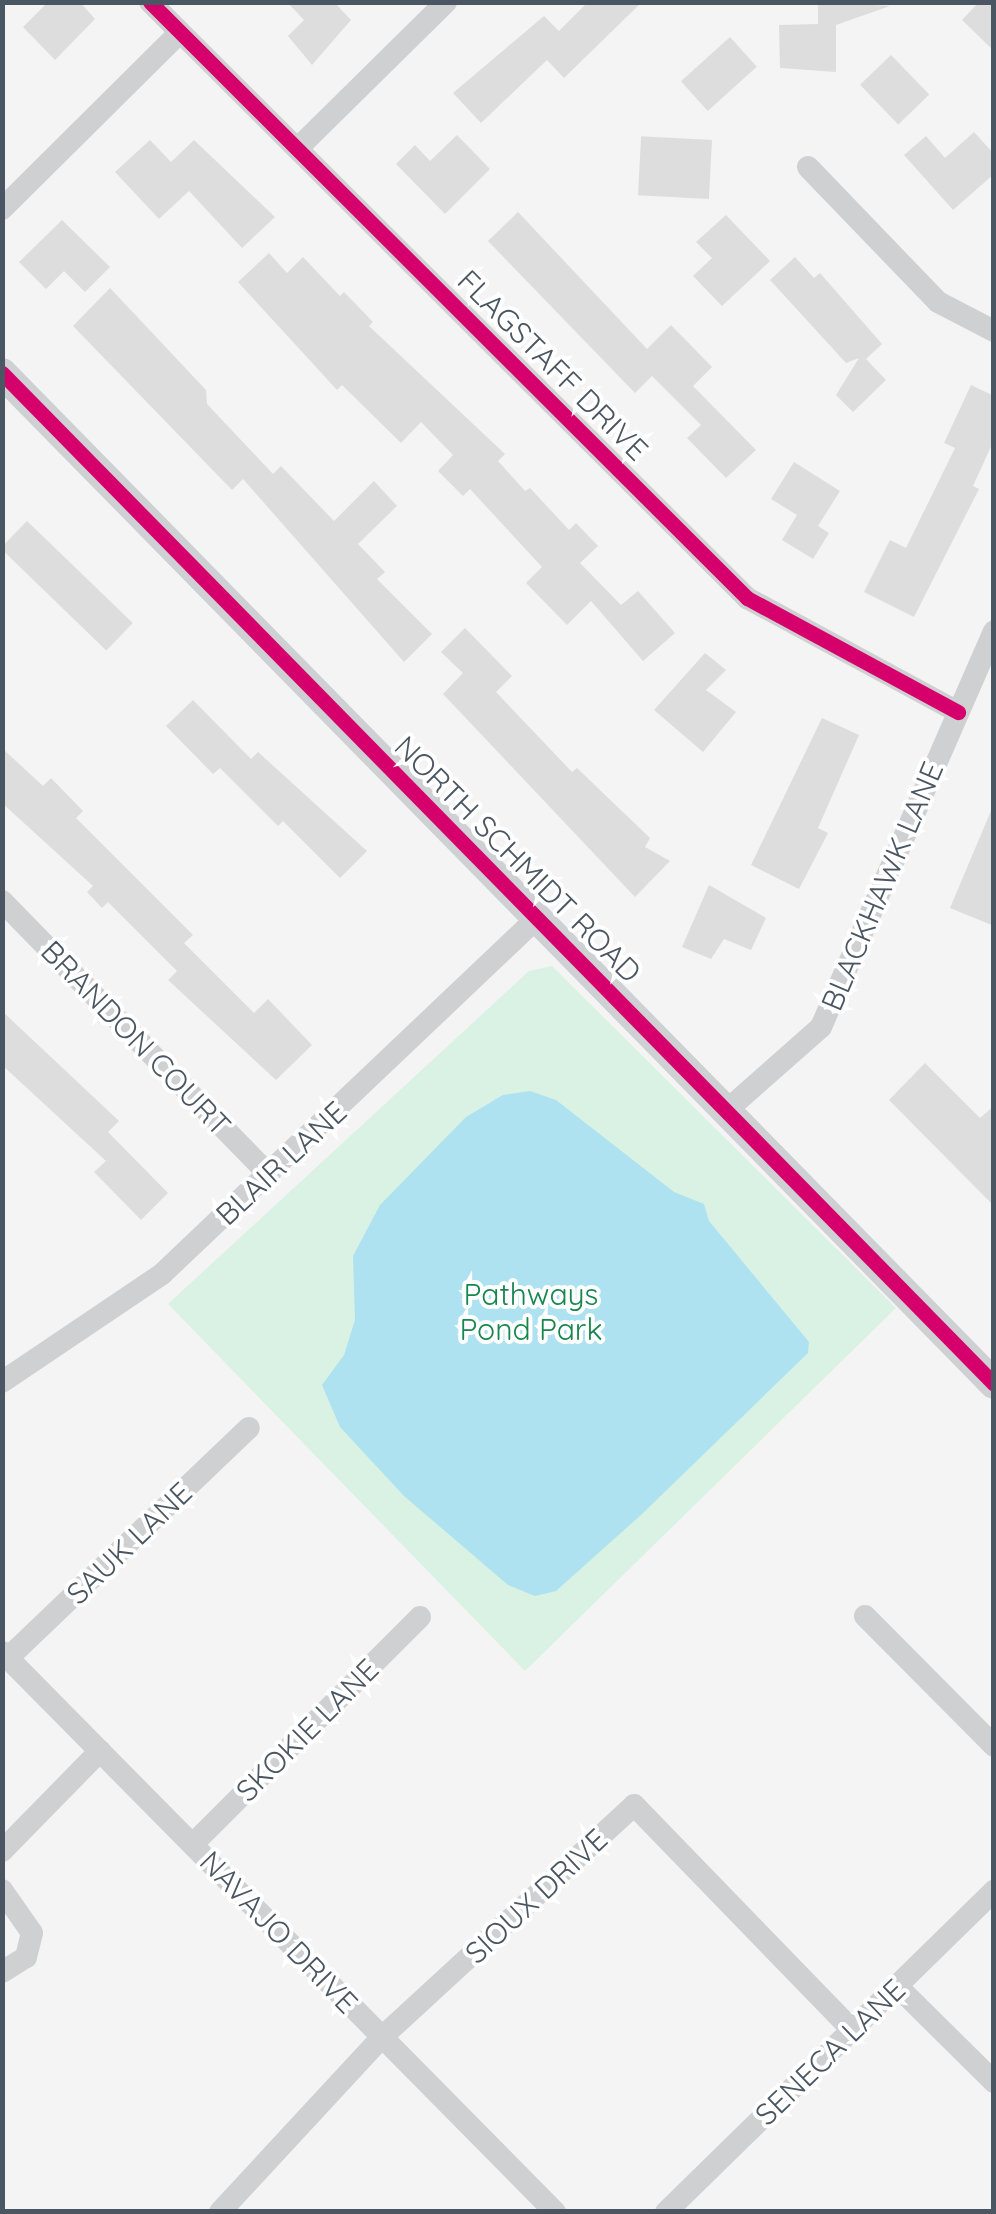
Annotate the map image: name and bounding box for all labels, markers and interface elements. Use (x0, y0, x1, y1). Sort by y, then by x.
street label: FLAGSTAFF DRIVE (450, 262, 656, 468)
street label: NORTH SCHMIDT ROAD (387, 728, 649, 990)
street label: BLACKHAWK LANE (813, 756, 951, 1016)
street label: BRANDON COURT (34, 933, 238, 1143)
street label: BLAIR LANE (208, 1094, 354, 1232)
park label: Pathways Pond Park (460, 1276, 602, 1346)
street label: SAUK LANE (59, 1474, 199, 1612)
street label: SKOKIE LANE (228, 1651, 386, 1809)
street label: SIOUX DRIVE (458, 1821, 614, 1971)
street label: NAVAJO DRIVE (193, 1843, 365, 2021)
street label: SENECA LANE (748, 1972, 912, 2132)

